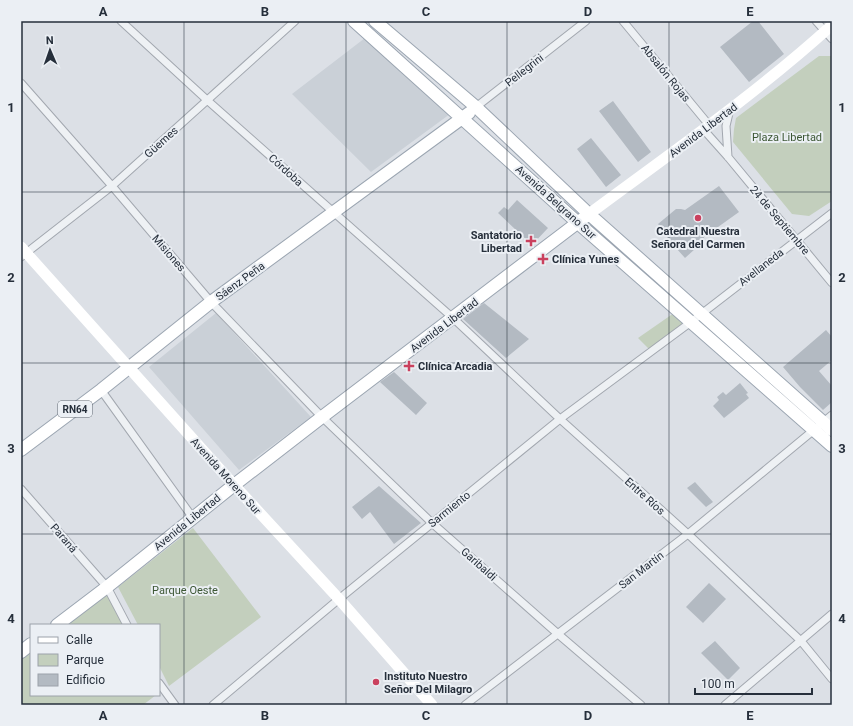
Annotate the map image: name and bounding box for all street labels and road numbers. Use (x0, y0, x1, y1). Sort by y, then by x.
street label: Absalón Rojas (638, 42, 693, 105)
street label: Pellegrini (502, 51, 546, 89)
street label: Avenida Libertad (667, 101, 740, 160)
street label: Güemes (142, 124, 181, 161)
street label: Córdoba (266, 152, 306, 189)
street label: Avenida Belgrano Sur (513, 163, 599, 242)
street label: 24 de Septiembre (747, 183, 812, 257)
street label: Misiones (149, 232, 188, 275)
street label: Avellaneda (736, 246, 786, 289)
street label: Sáenz Peña (213, 259, 267, 304)
street label: Avenida Libertad (408, 296, 481, 355)
road number: RN64 (58, 401, 92, 417)
street label: Avenida Moreno Sur (188, 435, 264, 517)
street label: Entre Ríos (622, 475, 668, 518)
street label: Sarmiento (426, 489, 473, 530)
street label: Avenida Libertad (151, 492, 223, 553)
street label: Paraná (47, 521, 80, 556)
street label: Garibaldi (458, 545, 499, 584)
street label: San Martín (616, 549, 666, 592)

